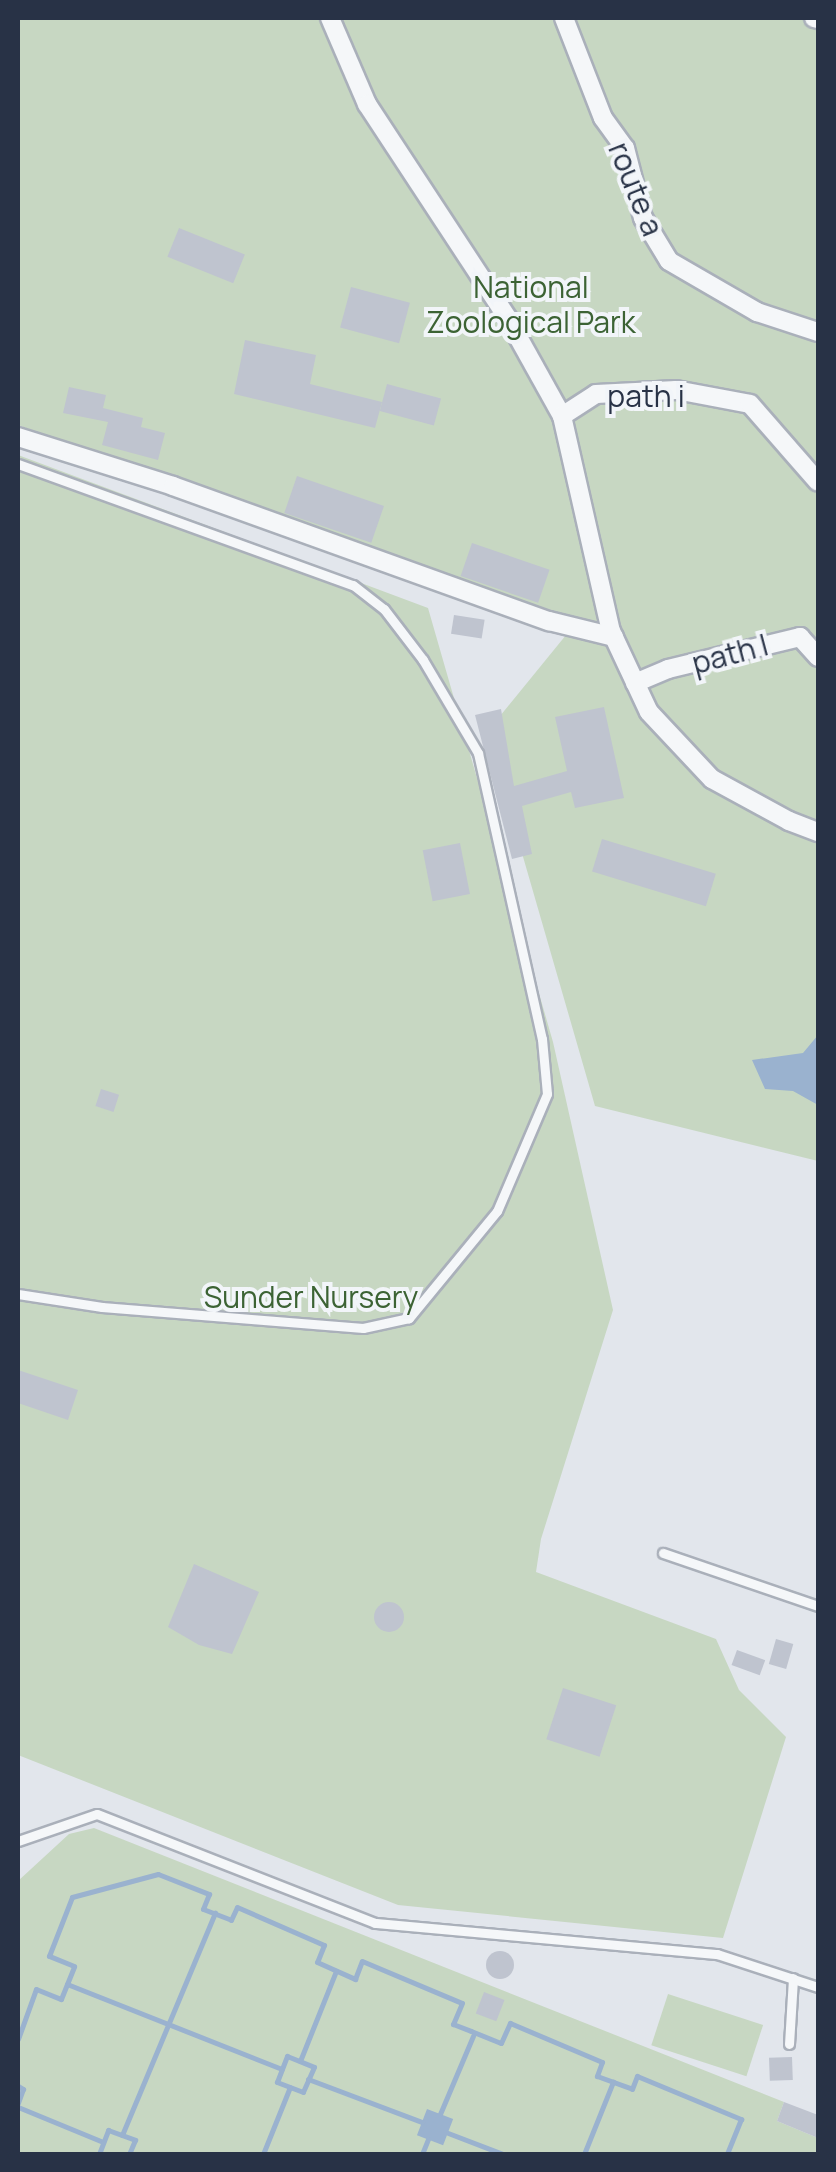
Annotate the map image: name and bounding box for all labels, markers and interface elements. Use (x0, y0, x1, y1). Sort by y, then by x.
street label: route a (601, 137, 671, 241)
park label: National Zoological Park (426, 269, 636, 340)
street label: path i (607, 378, 685, 414)
street label: path l (688, 627, 772, 681)
park label: Sunder Nursery (204, 1279, 418, 1315)

